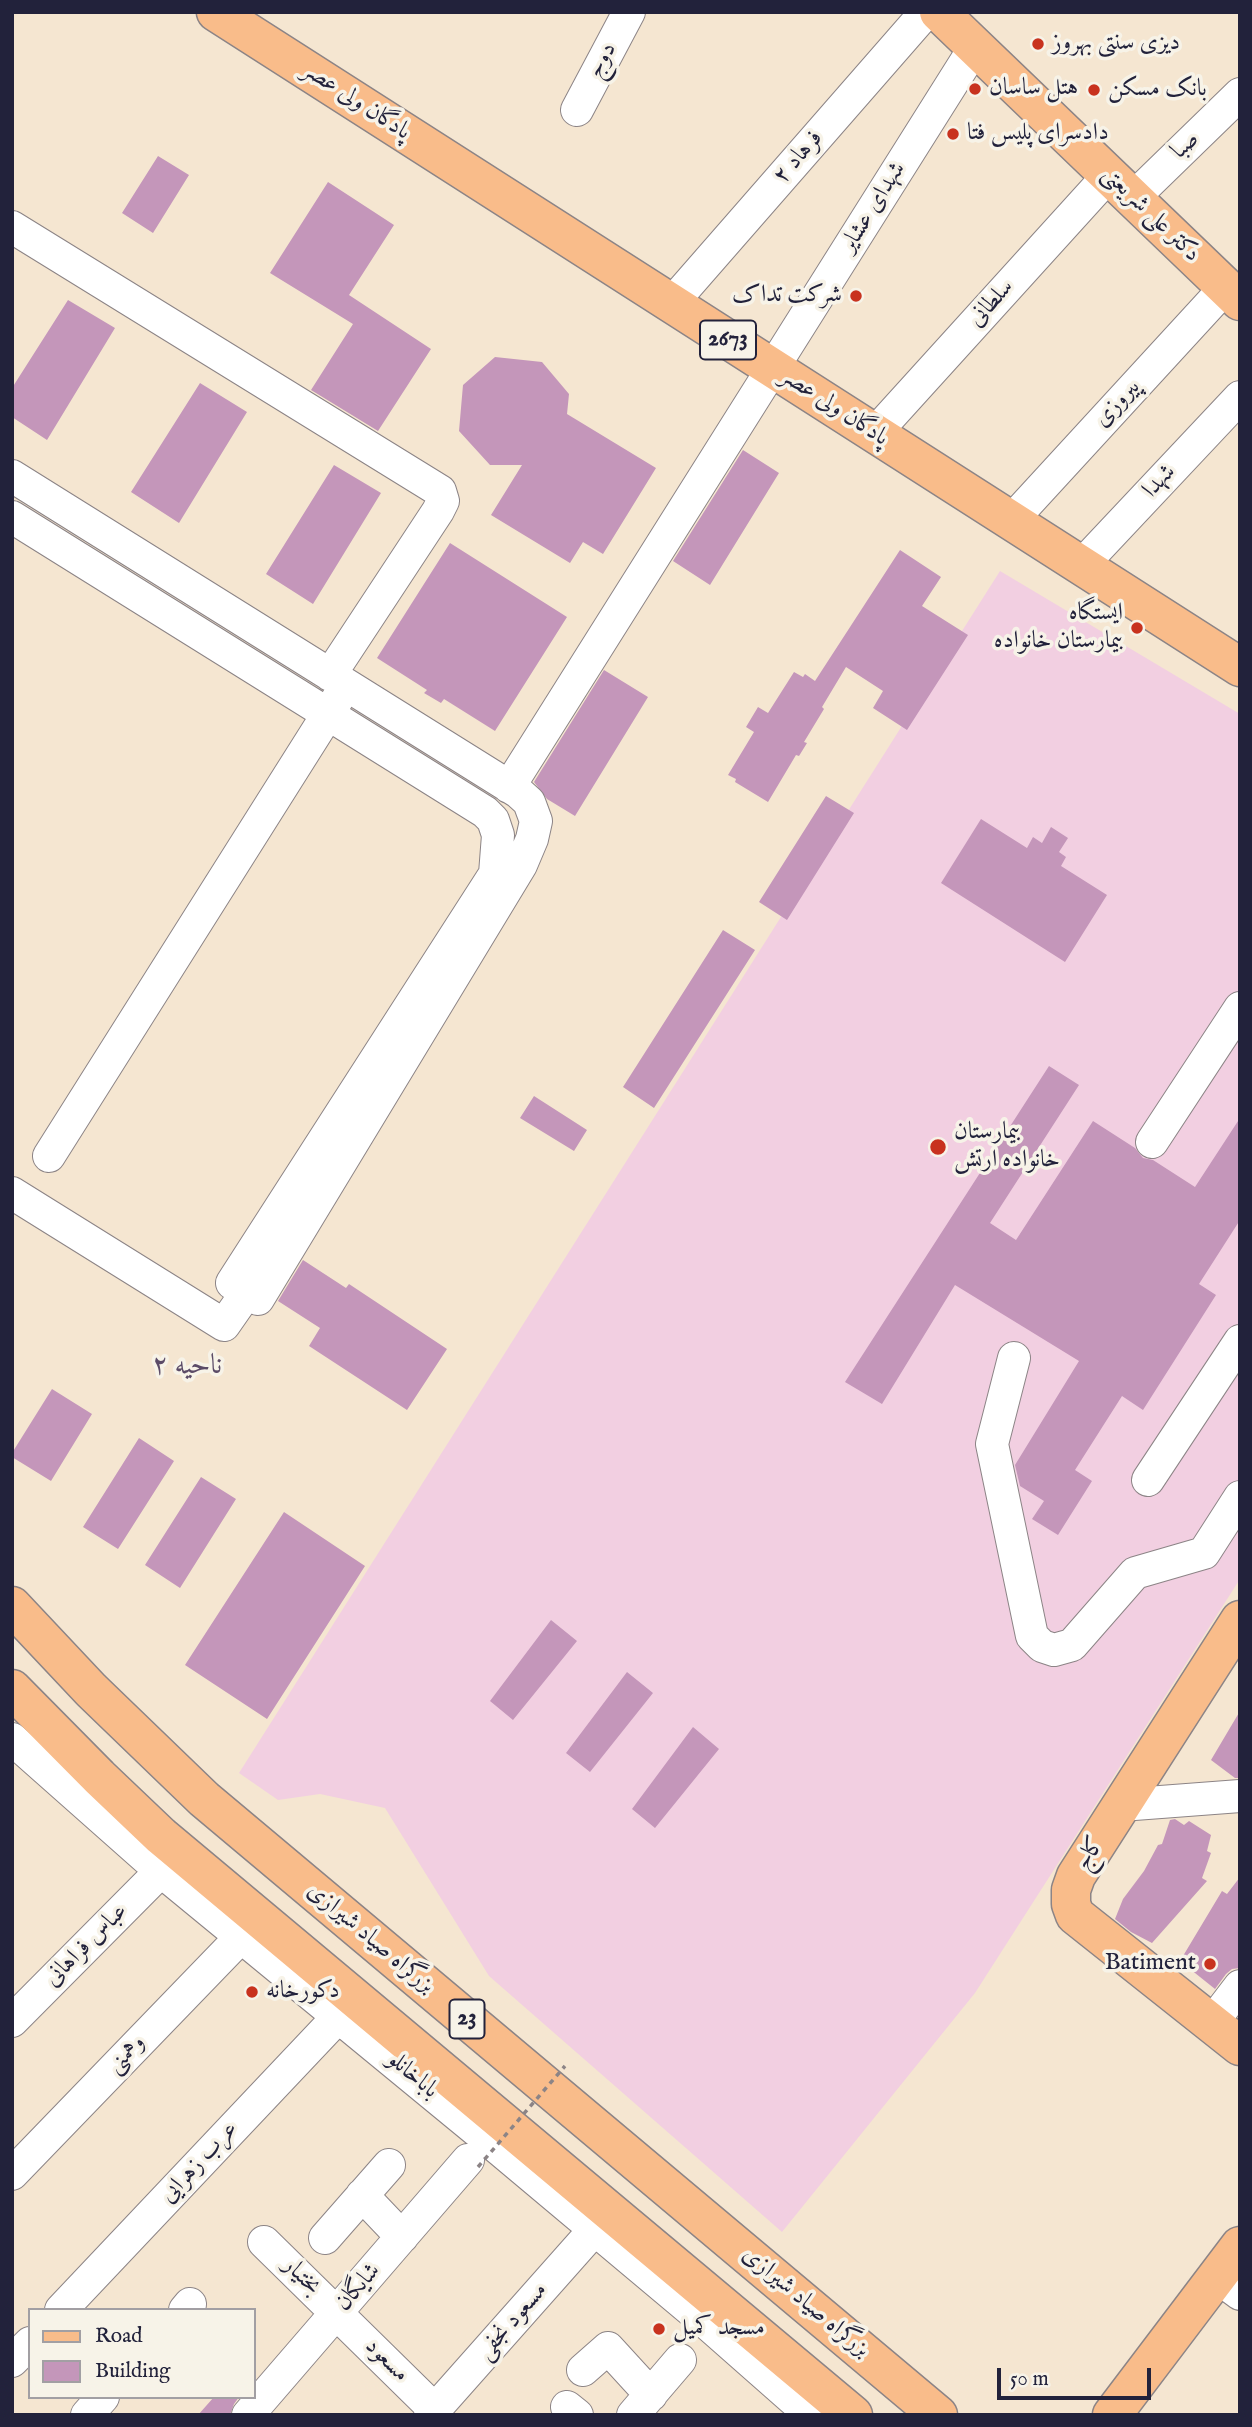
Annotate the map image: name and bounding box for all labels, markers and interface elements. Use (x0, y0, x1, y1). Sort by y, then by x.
place label: دیزی سنتی بهروز (1052, 30, 1180, 58)
marker: دیزی سنتی بهروز (1030, 36, 1046, 52)
street label: دوج (582, 38, 624, 84)
street label: پادگان ولی عصر (297, 56, 415, 148)
place label: هتل ساسان (989, 75, 1078, 103)
place label: بانک مسکن (1108, 76, 1207, 104)
marker: هتل ساسان (967, 81, 983, 97)
marker: بانک مسکن (1086, 82, 1102, 98)
place label: دادسرای پلیس فتا (967, 120, 1109, 148)
street label: فرهاد ۲ (768, 125, 830, 191)
marker: دادسرای پلیس فتا (945, 126, 961, 142)
street label: صبا (1166, 126, 1206, 166)
street label: شهدای عشایر (835, 157, 913, 259)
street label: دکتر علی شریعتی (1095, 161, 1205, 269)
street label: سلطانی (963, 274, 1021, 334)
place label: شرکت تداک (732, 282, 842, 310)
marker: شرکت تداک (848, 288, 864, 304)
road number: 2673 (700, 320, 756, 360)
street label: پادگان ولی عصر (775, 362, 893, 454)
street label: پیروزی (1089, 374, 1147, 434)
street label: شهدا (1137, 459, 1183, 505)
place label: ایستگاه بیمارستان خانواده (994, 600, 1123, 656)
marker: ایستگاه بیمارستان خانواده (1129, 620, 1145, 636)
place label: بیمارستان خانواده ارتش (954, 1119, 1060, 1175)
marker: بیمارستان خانواده ارتش (928, 1137, 948, 1157)
district label: ناحیه ۲ (152, 1350, 222, 1384)
street label: کاج (1070, 1832, 1112, 1876)
street label: بزرگراه صیاد شیرازی (300, 1877, 440, 2001)
street label: عباس فراهانی (39, 1898, 135, 1994)
place label: Batiment (1105, 1950, 1196, 1978)
marker: Batiment (1202, 1956, 1218, 1972)
place label: دکورخانه (266, 1978, 339, 2006)
marker: دکورخانه (244, 1984, 260, 2000)
road number: 23 (449, 2000, 484, 2038)
street label: وهمنی (102, 2030, 152, 2080)
street label: باباخانلو (380, 2046, 444, 2106)
street label: عرب زهرایی (155, 2116, 245, 2210)
street label: بزرگراه صیاد شیرازی (735, 2241, 875, 2365)
street label: بختیار (276, 2252, 326, 2302)
street label: شایگان (330, 2258, 388, 2318)
street label: مسعود نجفی (472, 2277, 554, 2367)
legend (28, 2308, 256, 2399)
place label: مسجد کمیل (673, 2315, 765, 2343)
marker: مسجد کمیل (651, 2321, 667, 2337)
text: Road (95, 2323, 142, 2350)
street label: مسعود (358, 2333, 414, 2389)
scale bar (1000, 2354, 1154, 2398)
text: Building (95, 2358, 170, 2385)
text: 50 m (1010, 2366, 1049, 2393)

